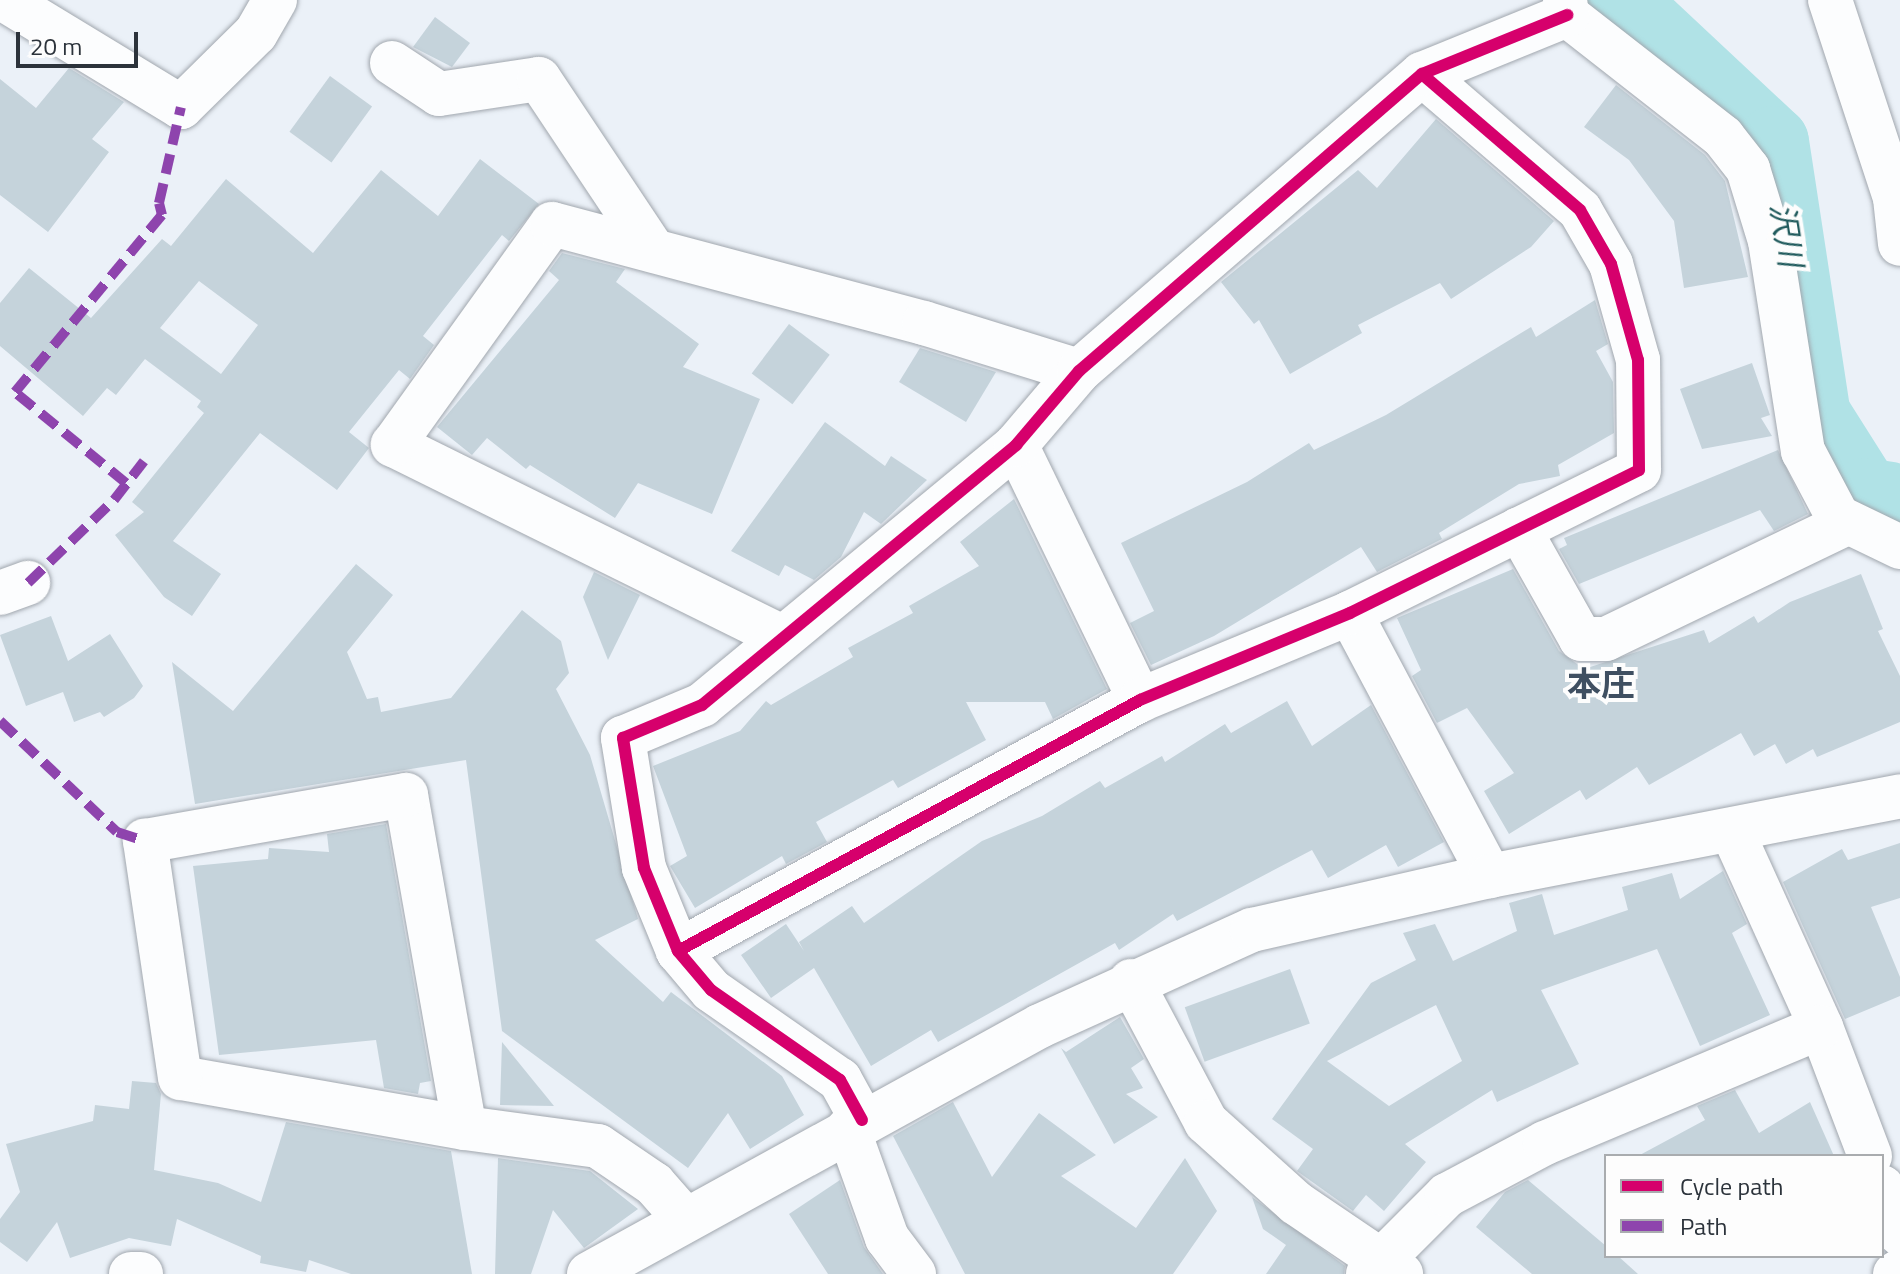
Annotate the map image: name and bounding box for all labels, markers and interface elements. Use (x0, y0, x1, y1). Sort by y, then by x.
scale bar (20, 16, 142, 66)
text: 20 m (30, 28, 82, 64)
water label: 沢川 (1763, 200, 1811, 270)
district label: 本庄 (1567, 664, 1635, 704)
legend (1604, 1154, 1884, 1258)
text: Cycle path (1680, 1168, 1783, 1204)
text: Path (1680, 1208, 1727, 1244)

